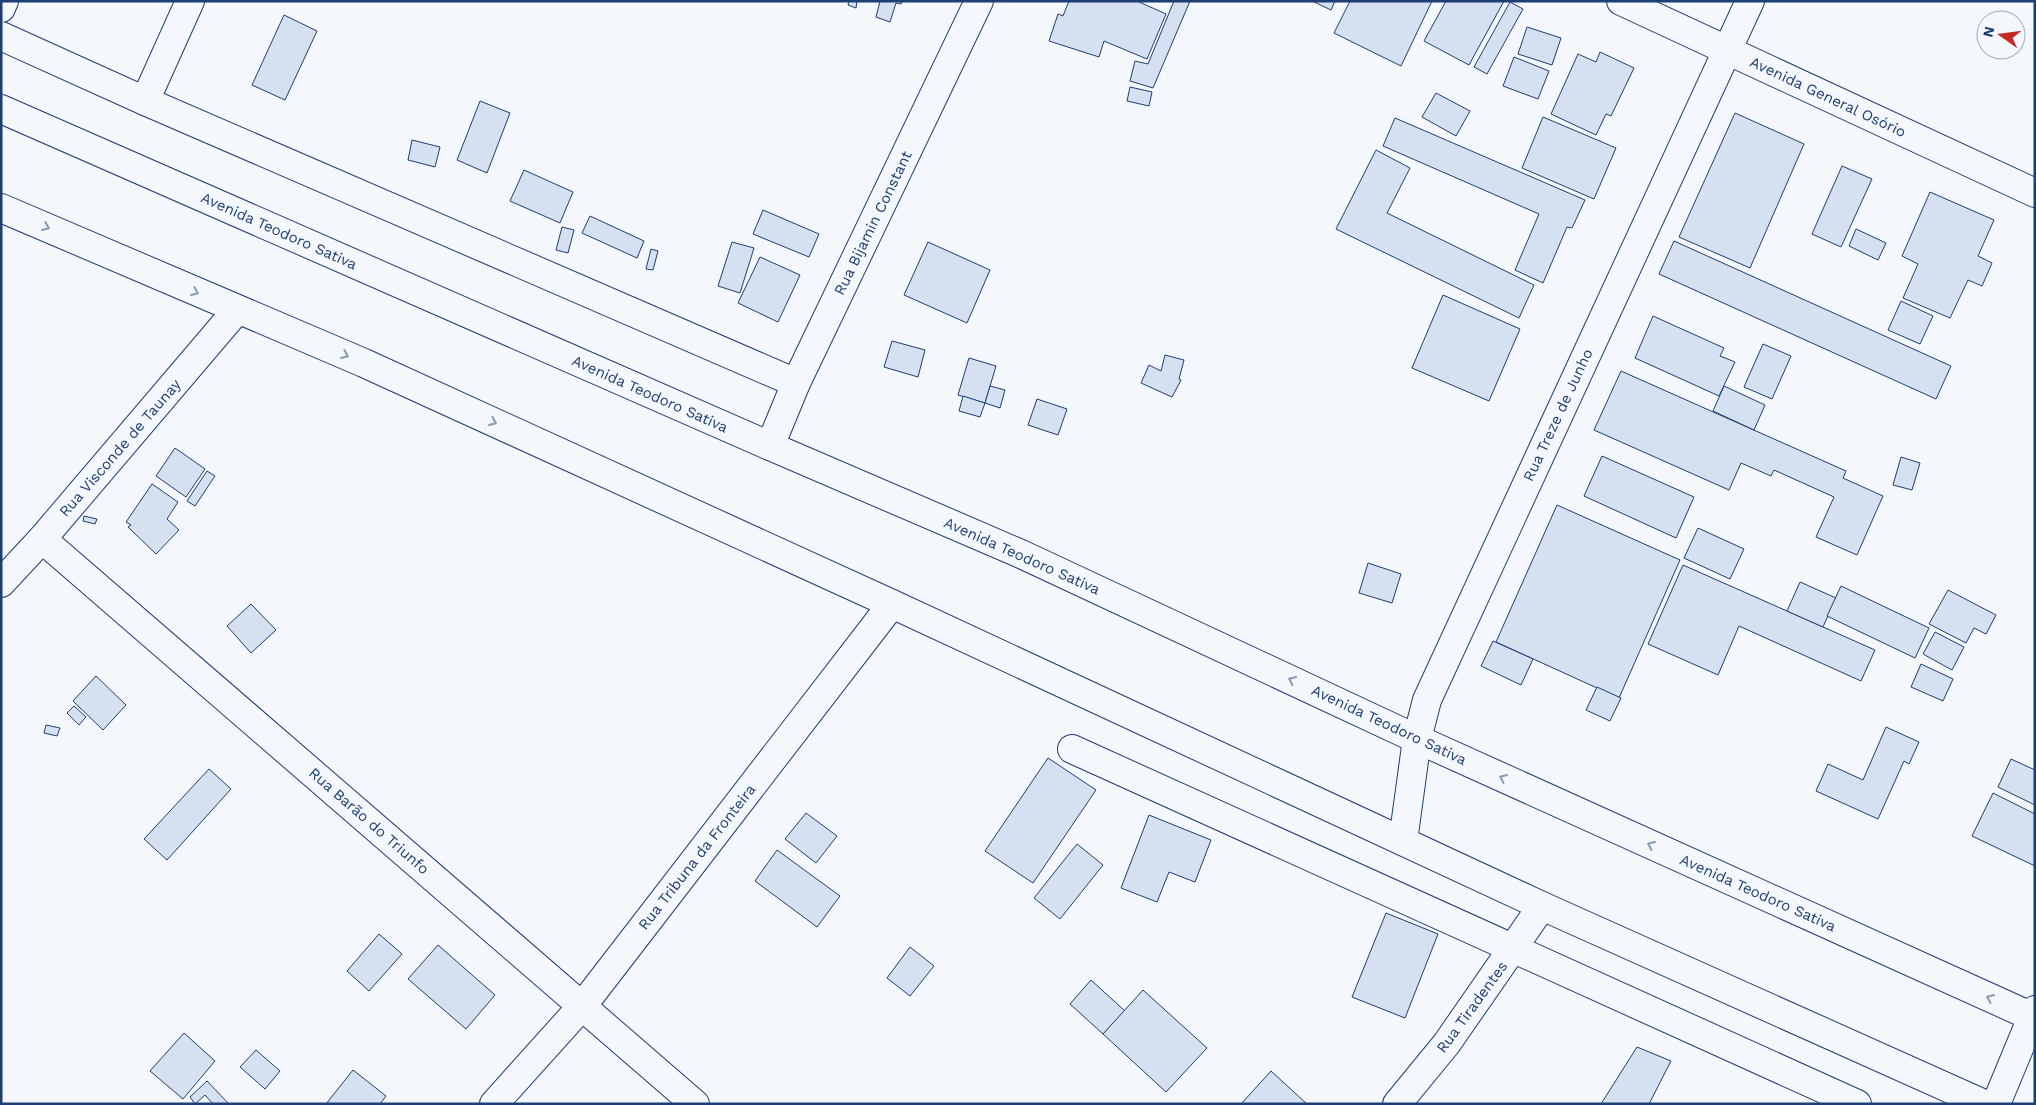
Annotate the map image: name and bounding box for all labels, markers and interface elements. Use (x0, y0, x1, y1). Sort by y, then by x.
north arrow (1976, 10, 2026, 60)
text: N (1979, 25, 1997, 39)
street label: Avenida General Osório (1747, 53, 1909, 141)
street label: Rua Bijamin Constant (830, 147, 916, 298)
street label: Avenida Teodoro Sativa (198, 188, 360, 274)
one-way arrow (41, 221, 50, 232)
one-way arrow (190, 286, 199, 297)
street label: Rua Treze de Junho (1519, 346, 1597, 484)
one-way arrow (340, 349, 349, 360)
street label: Avenida Teodoro Sativa (569, 351, 731, 437)
street label: Rua Visconde de Taunay (55, 375, 185, 520)
one-way arrow (488, 416, 497, 427)
street label: Avenida Teodoro Sativa (941, 513, 1103, 599)
one-way arrow (1288, 676, 1297, 687)
street label: Avenida Teodoro Sativa (1309, 681, 1470, 769)
street label: Rua Barão do Triunfo (305, 764, 433, 878)
one-way arrow (1499, 773, 1508, 784)
street label: Rua Tribuna da Fronteira (635, 780, 760, 933)
one-way arrow (1647, 840, 1656, 851)
street label: Avenida Teodoro Sativa (1677, 850, 1839, 936)
street label: Rua Tiradentes (1433, 957, 1511, 1056)
one-way arrow (1986, 994, 1995, 1004)

